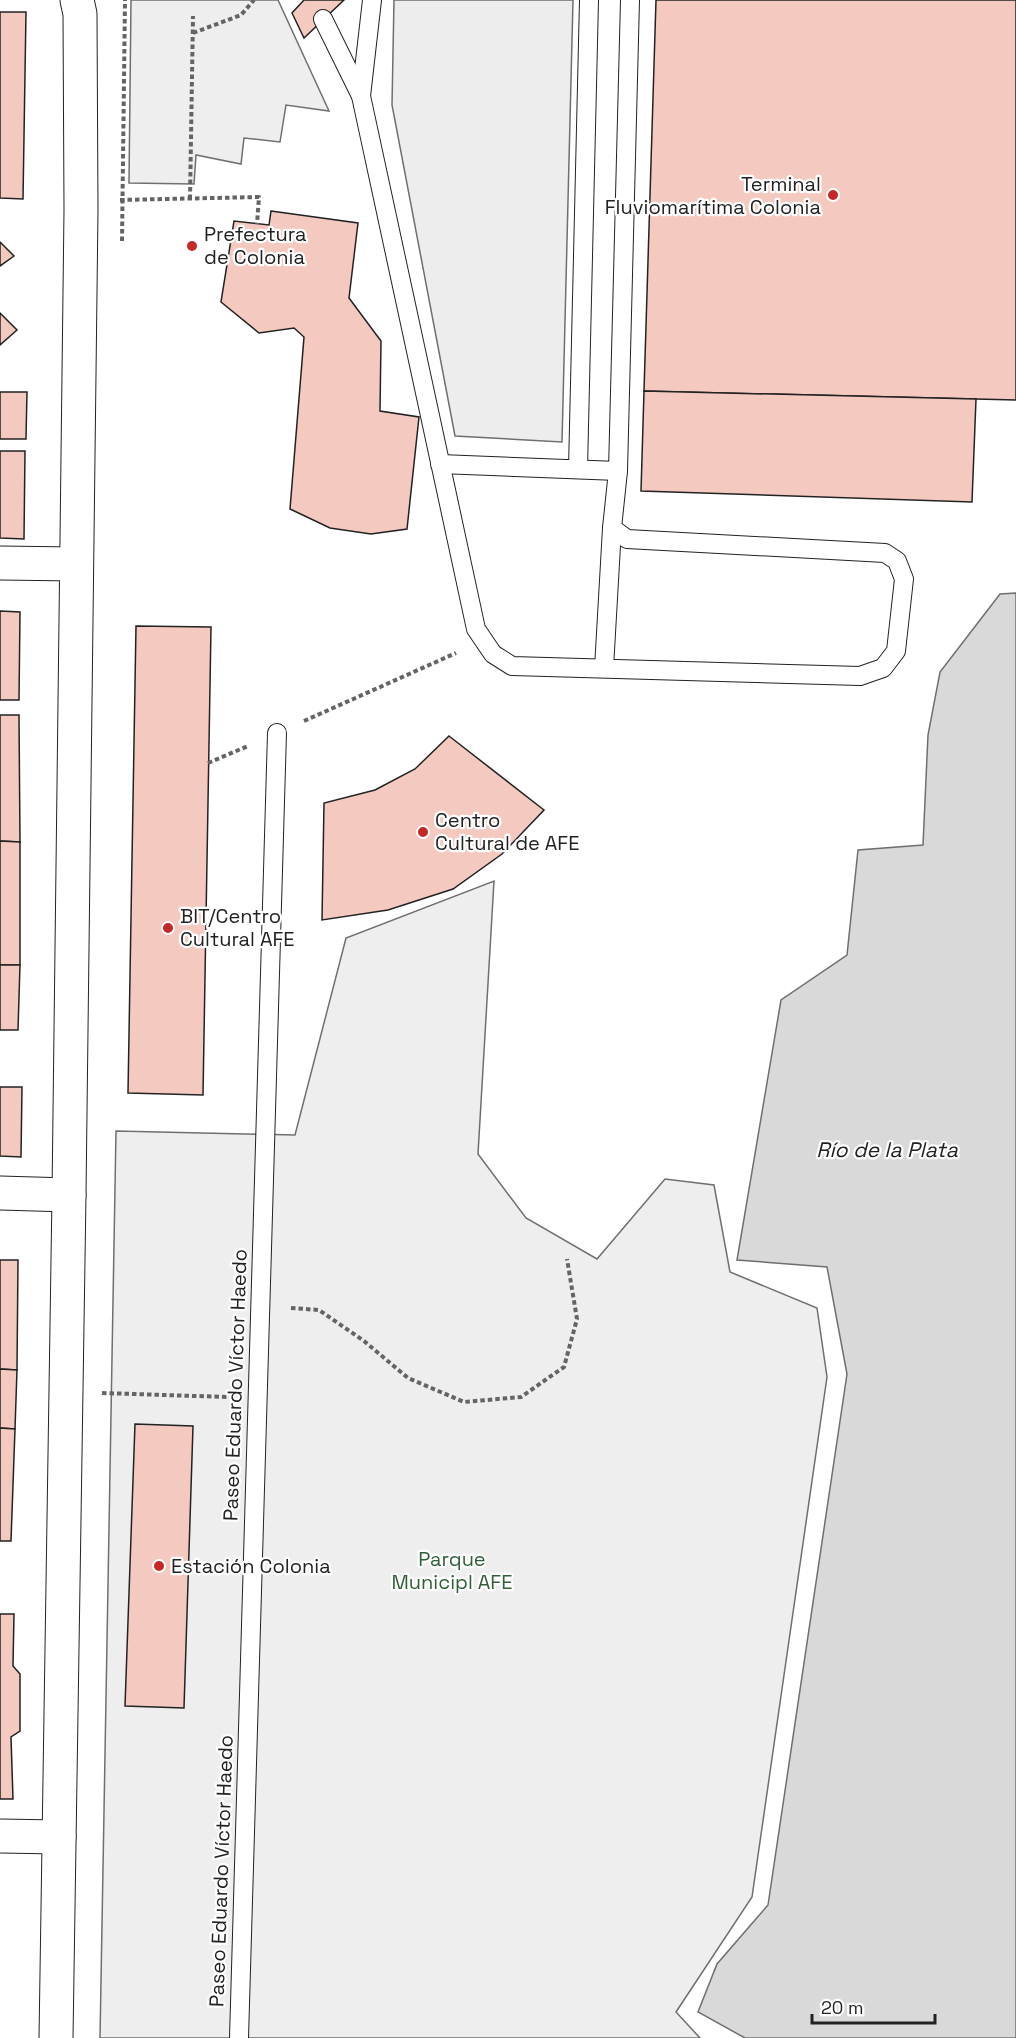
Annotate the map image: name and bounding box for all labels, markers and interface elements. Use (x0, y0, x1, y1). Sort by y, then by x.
place label: Terminal Fluviomarítima Colonia (605, 171, 821, 220)
marker: Terminal Fluviomarítima Colonia (826, 188, 840, 202)
place label: Prefectura de Colonia (204, 221, 307, 270)
marker: Prefectura de Colonia (185, 239, 199, 253)
place label: Centro Cultural de AFE (435, 807, 579, 856)
marker: Centro Cultural de AFE (416, 825, 430, 839)
place label: BIT/Centro Cultural AFE (180, 903, 295, 952)
marker: BIT/Centro Cultural AFE (161, 921, 175, 935)
water label: Río de la Plata (816, 1136, 959, 1163)
street label: Paseo Eduardo Víctor Haedo (217, 1248, 253, 1522)
park label: Parque Municipl AFE (392, 1546, 512, 1595)
place label: Estación Colonia (171, 1553, 331, 1579)
marker: Estación Colonia (152, 1559, 166, 1573)
street label: Paseo Eduardo Víctor Haedo (203, 1734, 239, 2008)
scale bar (812, 1987, 935, 2025)
text: 20 m (821, 1996, 864, 2019)

